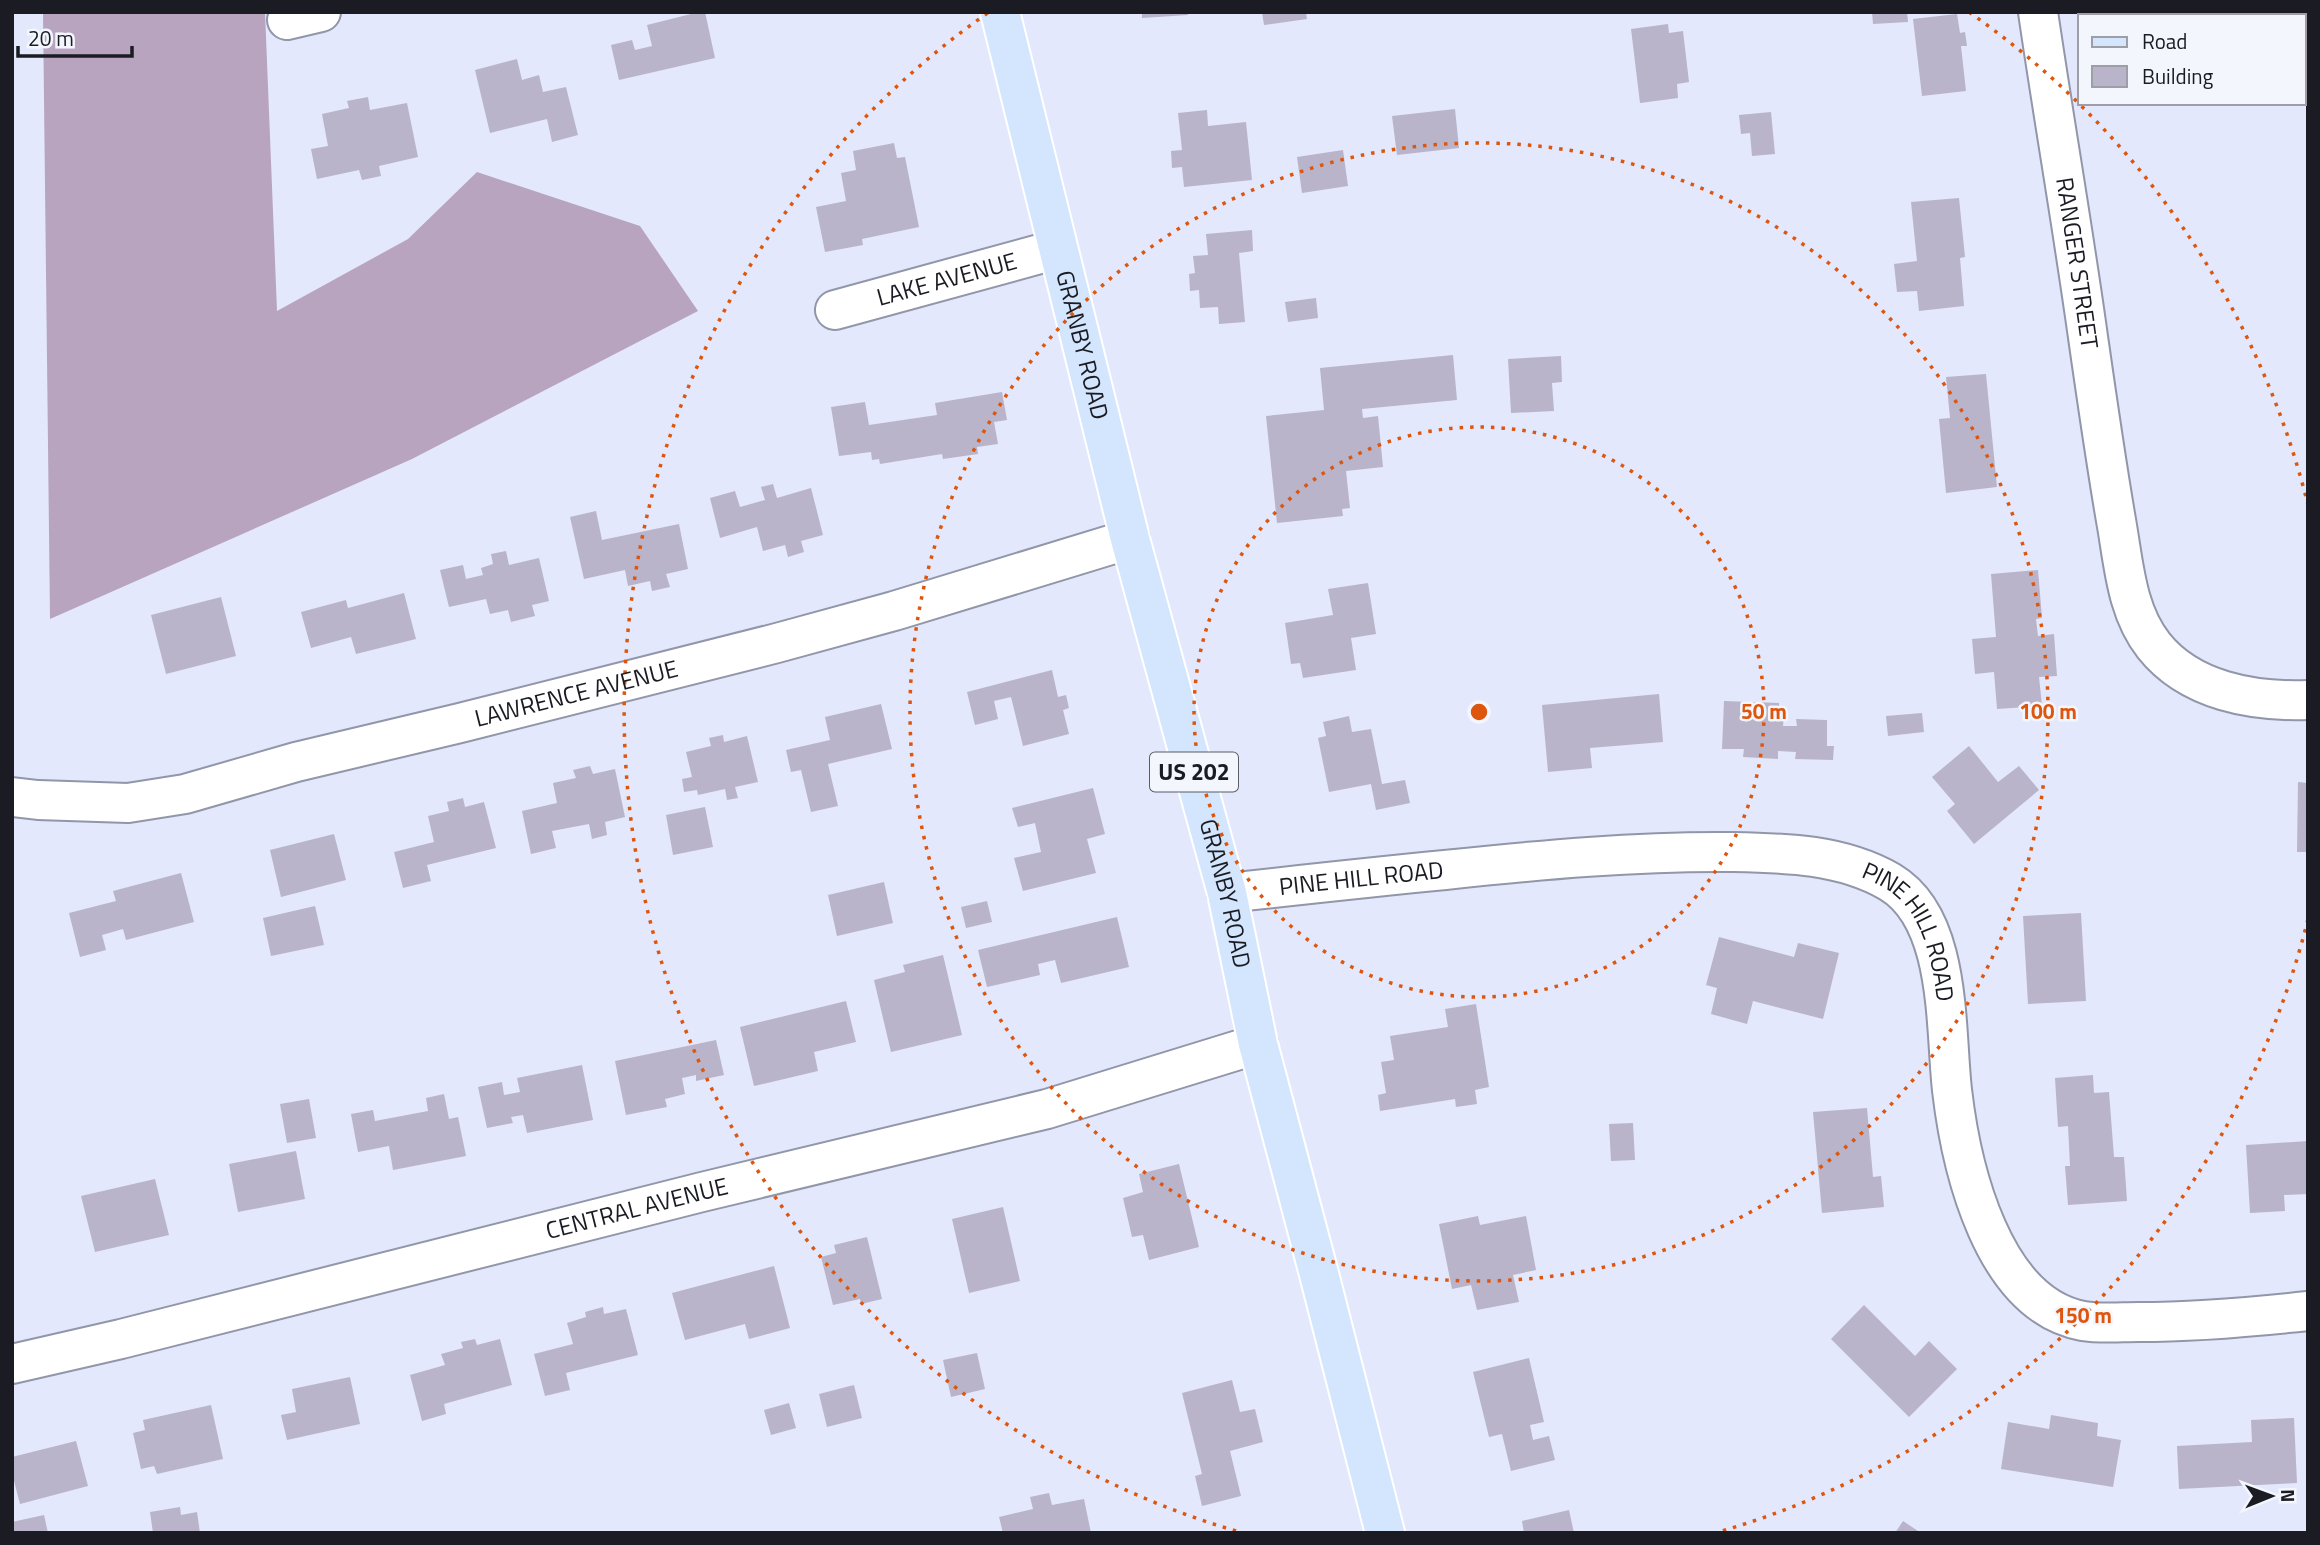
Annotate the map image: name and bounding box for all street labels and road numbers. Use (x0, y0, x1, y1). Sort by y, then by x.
street label: RANGER STREET (2047, 175, 2109, 351)
street label: LAKE AVENUE (872, 242, 1021, 315)
street label: GRANBY ROAD (1047, 266, 1119, 423)
street label: LAWRENCE AVENUE (471, 650, 682, 736)
road number: US 202 (1150, 752, 1238, 792)
street label: GRANBY ROAD (1190, 815, 1261, 971)
street label: PINE HILL ROAD (1277, 851, 1445, 904)
street label: PINE HILL ROAD (1857, 852, 1964, 1003)
street label: CENTRAL AVENUE (542, 1167, 732, 1248)

